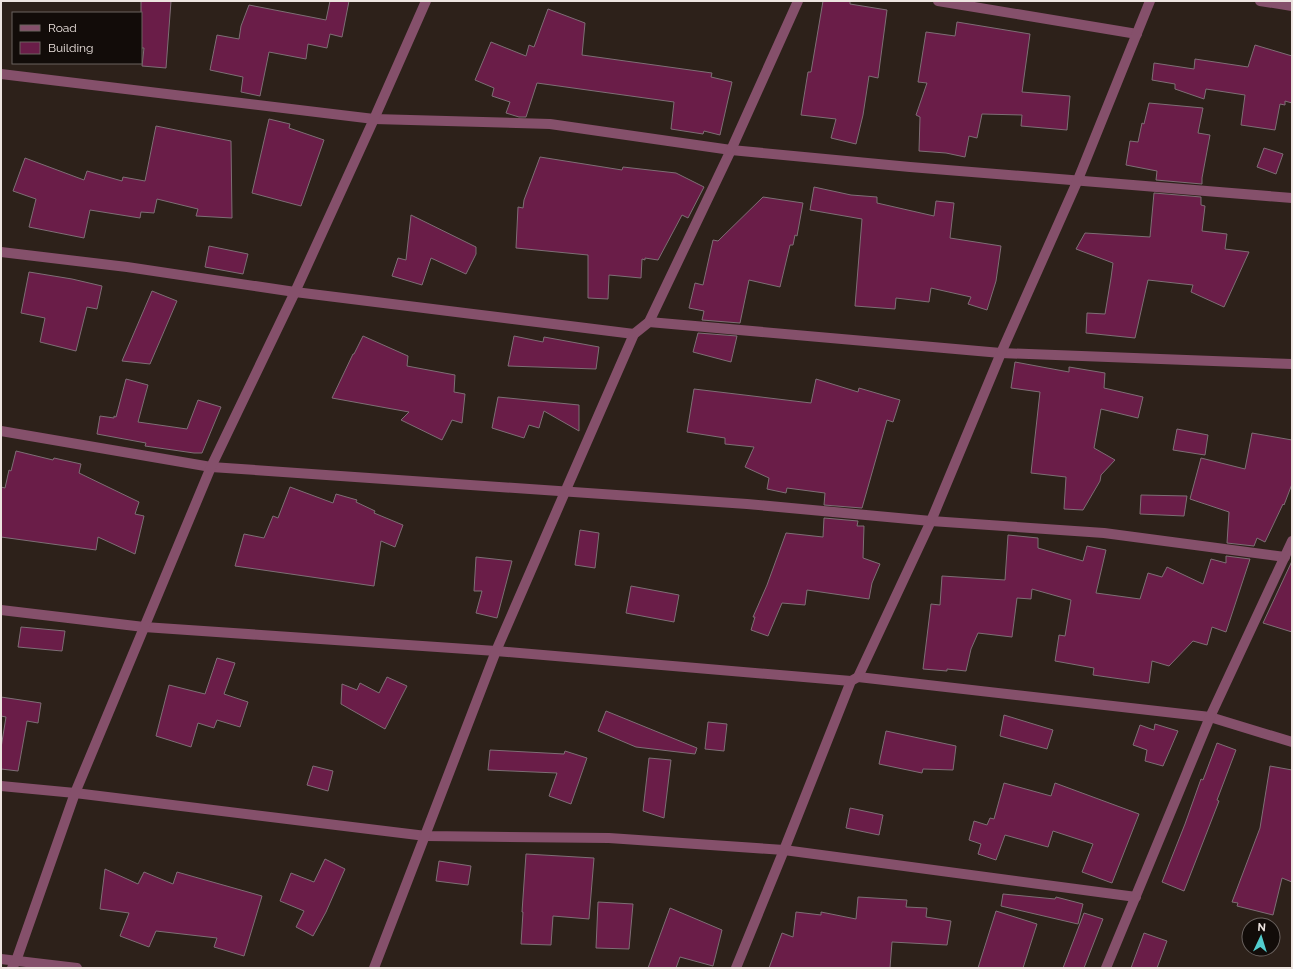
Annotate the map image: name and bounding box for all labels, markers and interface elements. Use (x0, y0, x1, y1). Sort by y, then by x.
legend (12, 12, 142, 64)
text: Road (48, 21, 77, 35)
text: Building (48, 41, 94, 55)
north arrow (1241, 917, 1281, 957)
text: N (1257, 921, 1266, 934)

